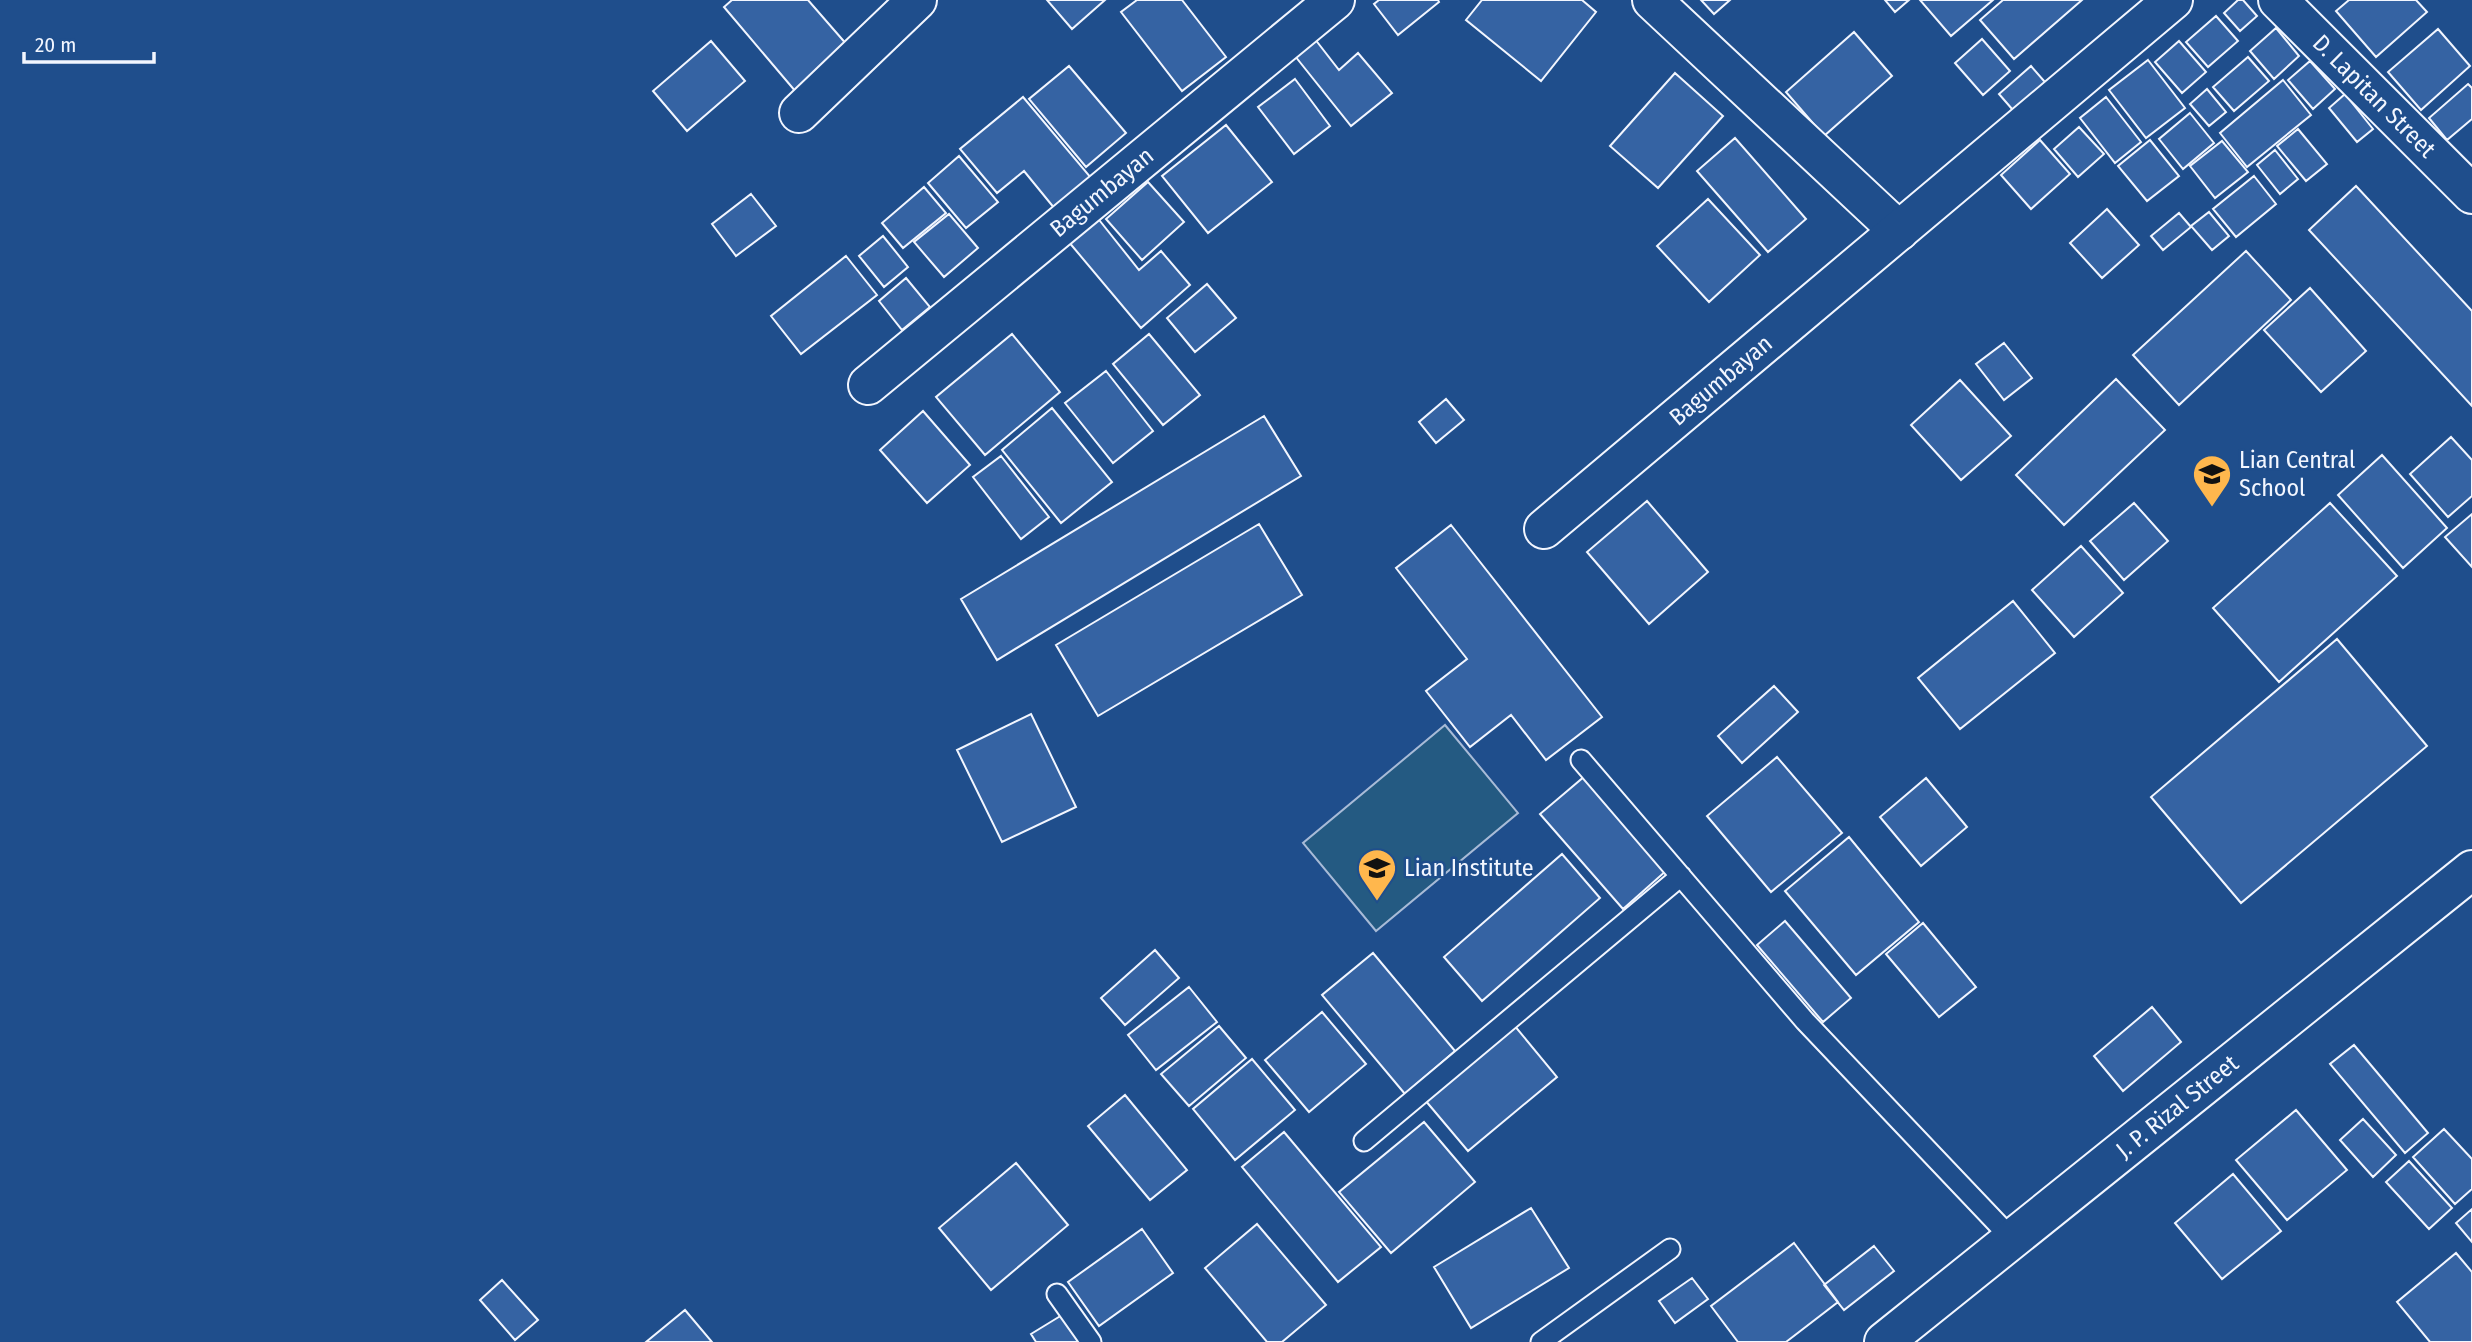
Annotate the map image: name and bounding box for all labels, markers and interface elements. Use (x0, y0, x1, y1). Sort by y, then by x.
scale bar (24, 21, 154, 65)
street label: D. Lapitan Street (2307, 29, 2441, 163)
text: 20 m (35, 32, 76, 58)
street label: Bagumbayan (1044, 142, 1159, 243)
street label: Bagumbayan (1664, 329, 1778, 431)
place label: Lian Central School (2239, 446, 2355, 502)
school or university icon: Lian Central School (2191, 453, 2233, 508)
school or university icon: Lian Institute (1356, 847, 1398, 902)
place label: Lian Institute (1404, 854, 1534, 882)
street label: J. P. Rizal Street (2110, 1049, 2244, 1164)

